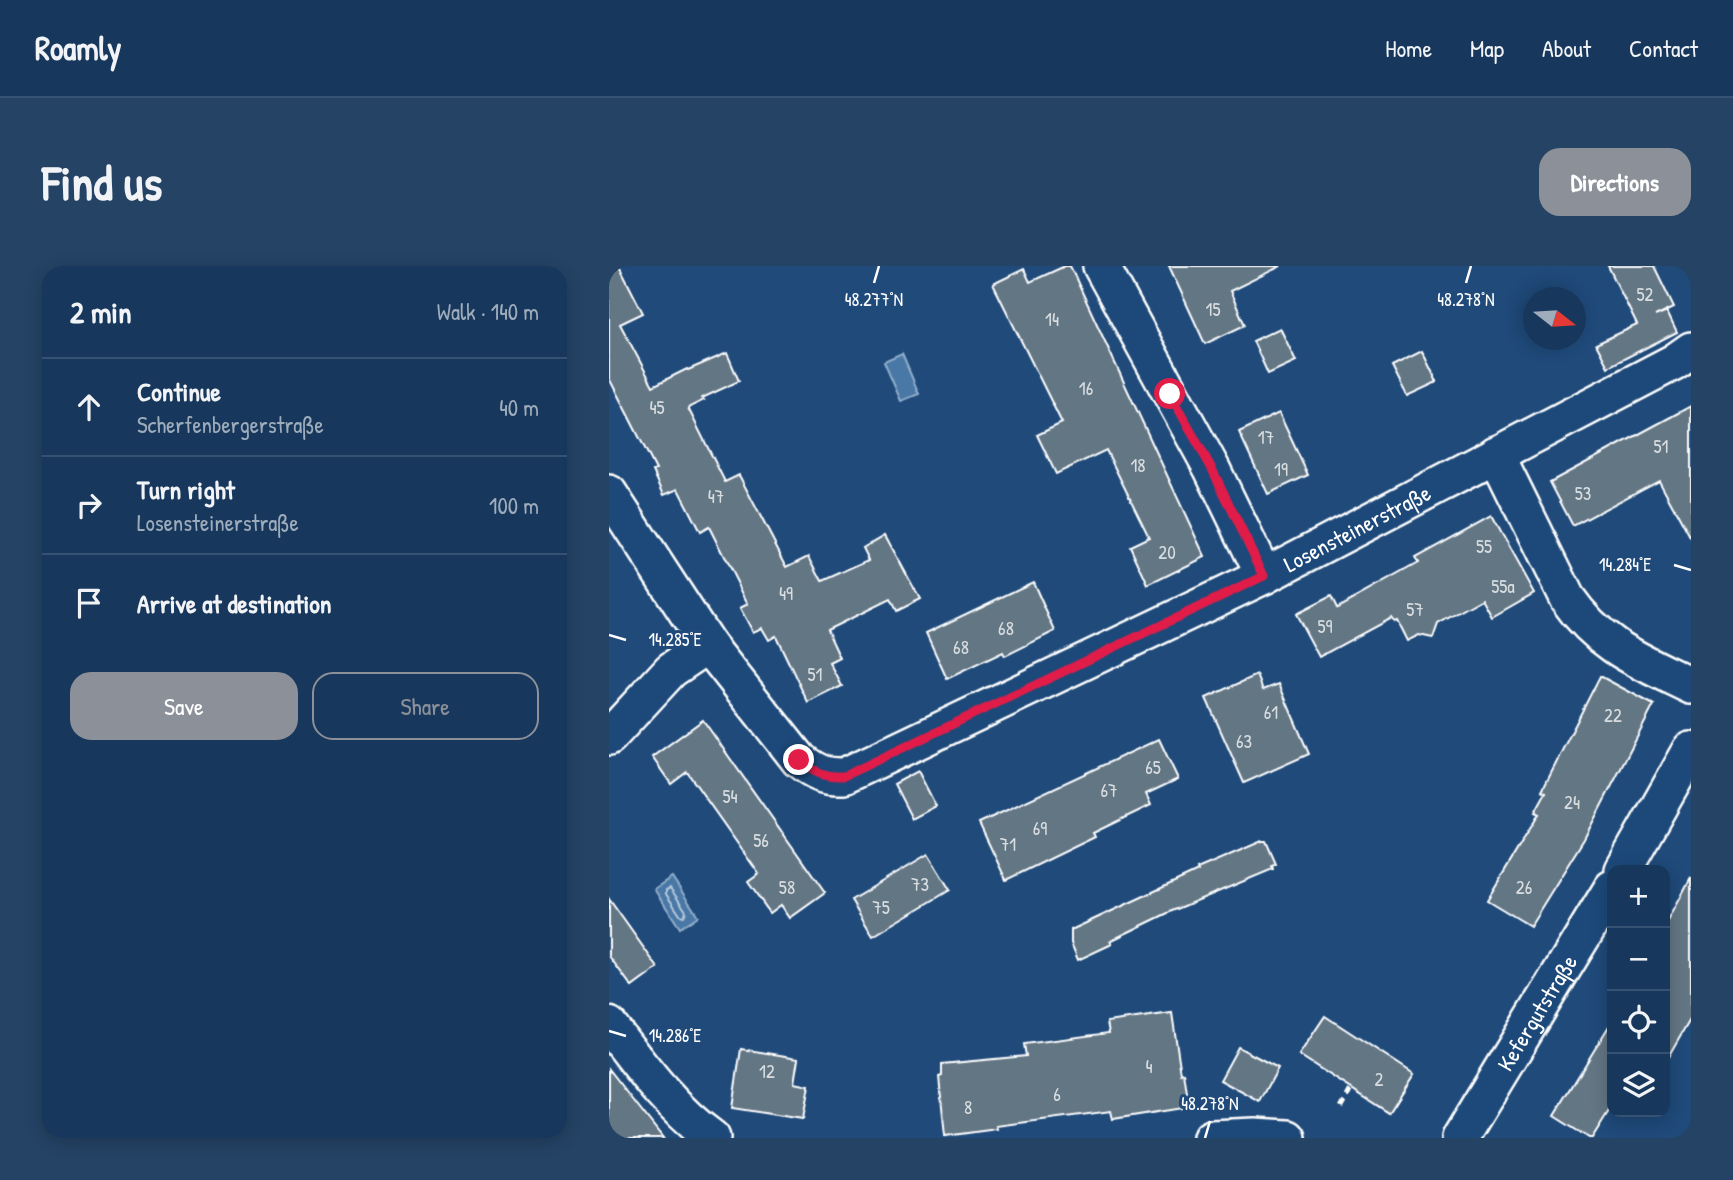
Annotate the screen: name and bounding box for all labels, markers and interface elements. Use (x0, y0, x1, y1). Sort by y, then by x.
text: Roamly (35, 26, 121, 70)
text: Home (1385, 32, 1432, 64)
text: Map (1470, 32, 1504, 64)
text: About (1542, 32, 1591, 64)
text: Contact (1629, 32, 1698, 64)
button: Directions (1539, 148, 1691, 216)
text: Find us (42, 149, 162, 215)
house number: 52 (1637, 281, 1654, 307)
text: 48.277°N (845, 287, 903, 312)
text: 48.278°N (1437, 287, 1495, 312)
north arrow (1523, 287, 1586, 350)
text: 2 min (70, 292, 132, 332)
text: Walk · 140 m (437, 296, 539, 327)
house number: 15 (1206, 296, 1220, 322)
house number: 14 (1045, 306, 1059, 332)
text: Continue (137, 374, 221, 409)
house number: 16 (1079, 375, 1093, 401)
route start (1154, 378, 1185, 409)
icon: ahead (70, 388, 108, 426)
text: 40 m (499, 392, 539, 423)
house number: 45 (649, 394, 665, 420)
text: Scherfenbergerstraße (137, 409, 324, 440)
house number: 17 (1258, 424, 1274, 450)
house number: 51 (1654, 433, 1669, 459)
house number: 18 (1130, 452, 1146, 478)
house number: 19 (1274, 456, 1288, 482)
text: Turn right (137, 472, 235, 507)
street label: Losensteinerstraße (1278, 476, 1436, 579)
house number: 53 (1575, 480, 1591, 506)
house number: 47 (708, 483, 724, 509)
icon: right (70, 486, 108, 524)
text: 100 m (489, 490, 539, 521)
text: Losensteinerstraße (137, 507, 299, 538)
house number: 55 (1476, 533, 1492, 559)
house number: 20 (1158, 539, 1176, 565)
text: 14.284°E (1599, 552, 1651, 577)
house number: 55a (1491, 573, 1515, 599)
house number: 49 (779, 580, 793, 606)
icon: arrive (70, 584, 108, 622)
text: Arrive at destination (137, 586, 332, 621)
house number: 57 (1406, 596, 1424, 622)
house number: 59 (1317, 613, 1333, 639)
house number: 68 (998, 615, 1014, 641)
text: 14.285°E (648, 627, 702, 652)
house number: 68 (953, 634, 969, 660)
house number: 51 (808, 661, 823, 687)
button: Save (70, 672, 298, 740)
button: Share (312, 672, 539, 740)
house number: 61 (1264, 699, 1278, 725)
house number: 22 (1604, 702, 1622, 728)
house number: 63 (1236, 728, 1252, 754)
route end (783, 744, 814, 775)
house number: 65 (1145, 754, 1161, 780)
house number: 67 (1101, 777, 1118, 803)
house number: 54 (722, 783, 738, 809)
house number: 24 (1564, 789, 1580, 815)
house number: 69 (1033, 815, 1047, 841)
house number: 56 (753, 827, 769, 853)
house number: 71 (1000, 831, 1016, 857)
map controls (1607, 865, 1670, 1117)
button: + (1607, 865, 1670, 928)
house number: 73 (911, 871, 929, 897)
house number: 58 (779, 874, 795, 900)
house number: 26 (1516, 874, 1532, 900)
house number: 75 (872, 894, 890, 920)
button: − (1607, 928, 1670, 991)
street label: Kefergutstraße (1489, 948, 1584, 1076)
button: locate (1607, 991, 1670, 1054)
text: 14.286°E (649, 1023, 701, 1048)
house number: 4 (1145, 1053, 1153, 1079)
button: layers (1607, 1054, 1670, 1117)
house number: 12 (759, 1058, 775, 1084)
house number: 2 (1375, 1066, 1384, 1092)
house number: 6 (1053, 1081, 1061, 1107)
text: 48.278°N (1181, 1091, 1239, 1116)
house number: 8 (964, 1094, 972, 1120)

